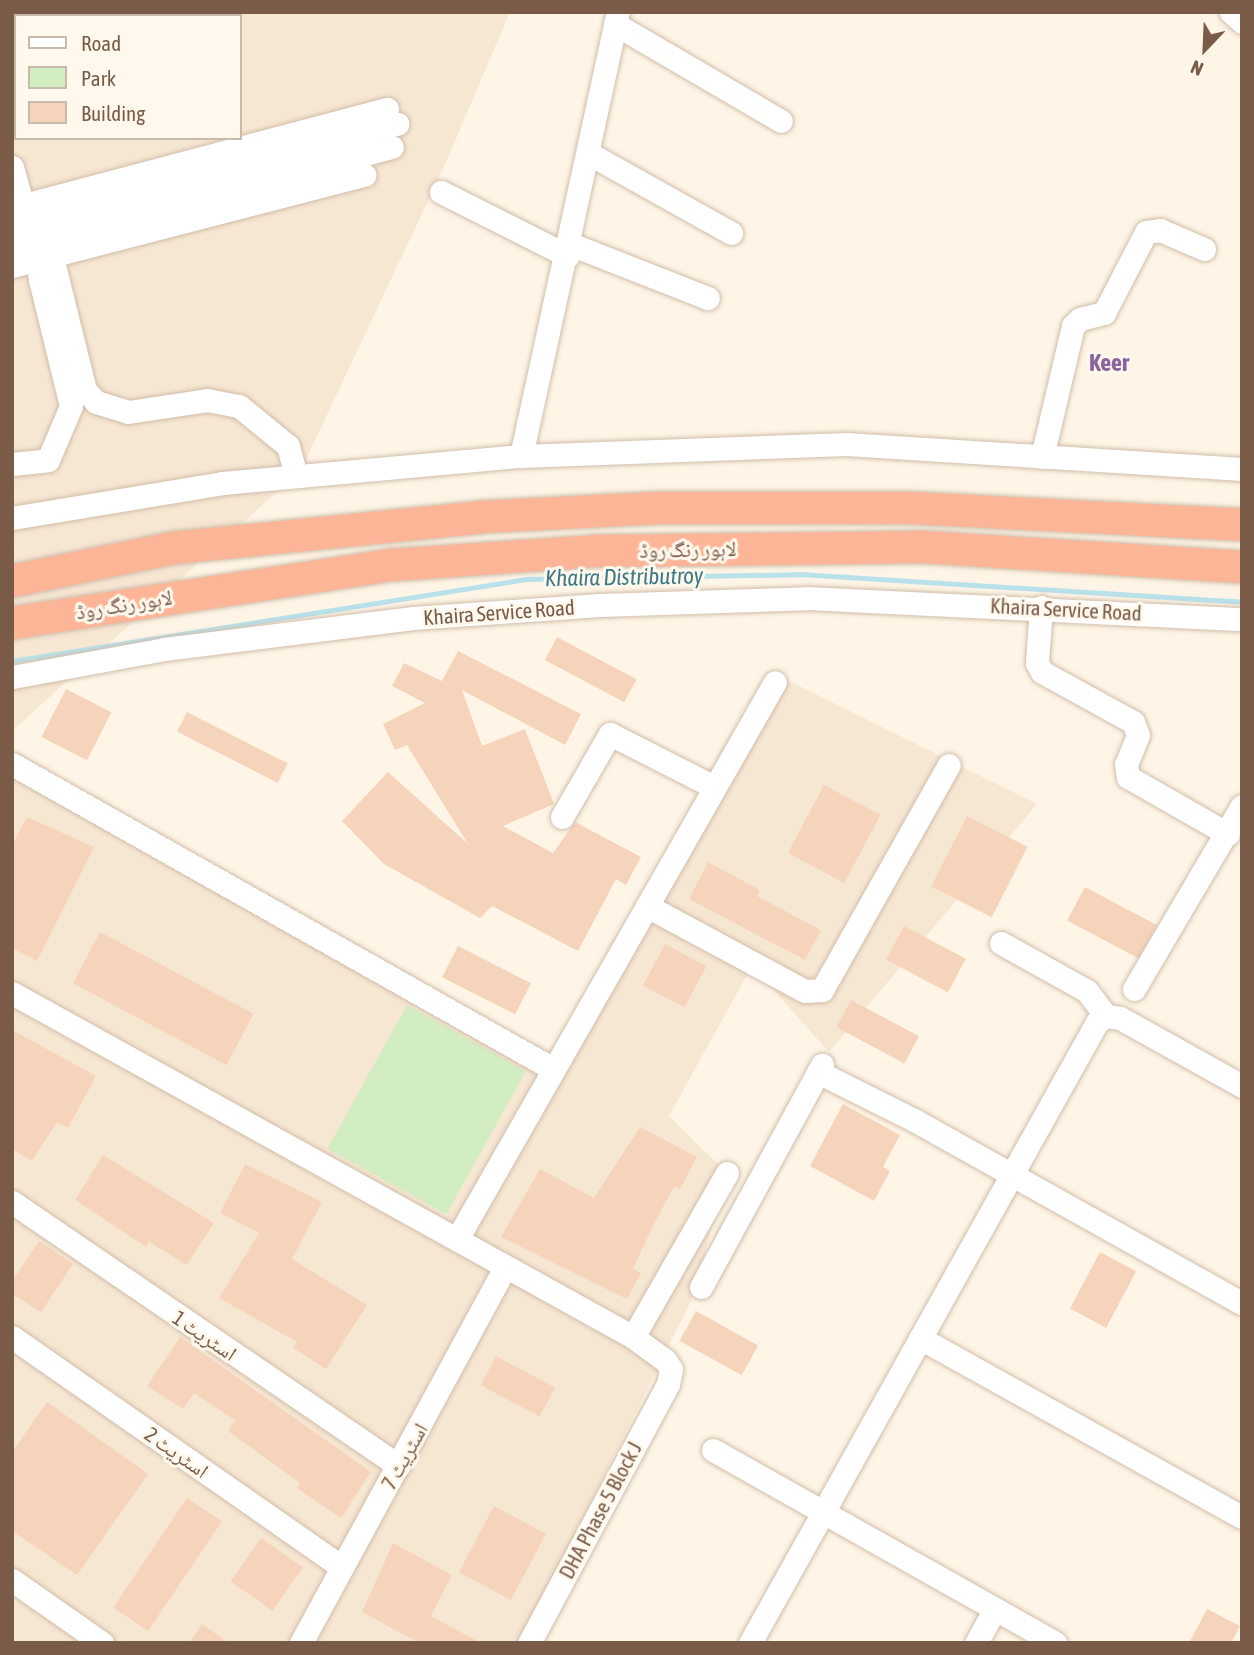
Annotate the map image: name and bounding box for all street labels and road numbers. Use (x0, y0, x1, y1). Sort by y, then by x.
street label: لاہور رنگ روڈ (639, 536, 737, 562)
street label: لاہور رنگ روڈ (74, 584, 174, 624)
street label: Khaira Service Road (990, 592, 1142, 626)
street label: Khaira Service Road (422, 594, 576, 630)
street label: اسٹریٹ 1 (168, 1304, 242, 1366)
street label: اسٹریٹ 7 (376, 1418, 432, 1494)
street label: اسٹریٹ 2 (140, 1421, 214, 1483)
street label: DHA Phase 5 Block J (553, 1437, 647, 1583)

